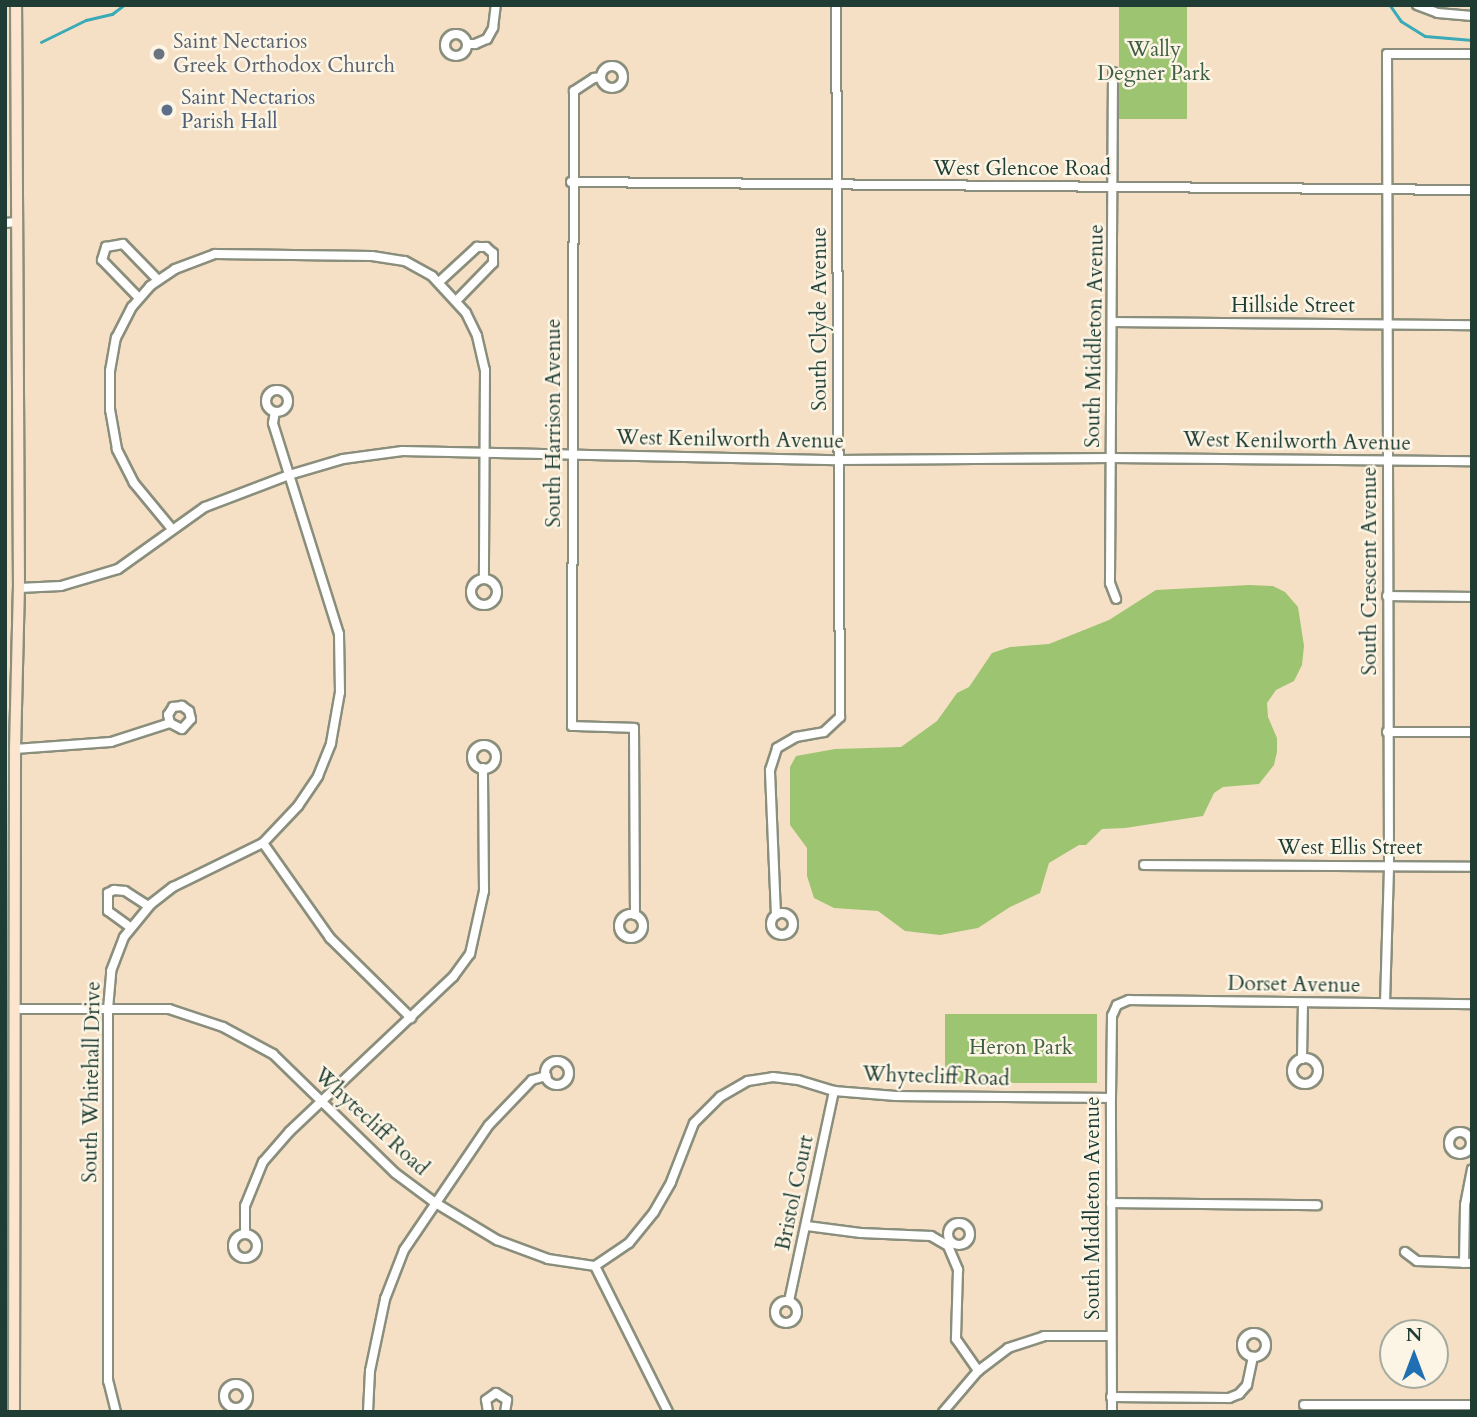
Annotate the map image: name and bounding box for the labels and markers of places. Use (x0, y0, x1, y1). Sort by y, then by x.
place label: Saint Nectarios Greek Orthodox Church (173, 29, 395, 79)
marker: Saint Nectarios Greek Orthodox Church (151, 46, 167, 62)
place label: Saint Nectarios Parish Hall (181, 85, 315, 135)
marker: Saint Nectarios Parish Hall (159, 102, 175, 118)

